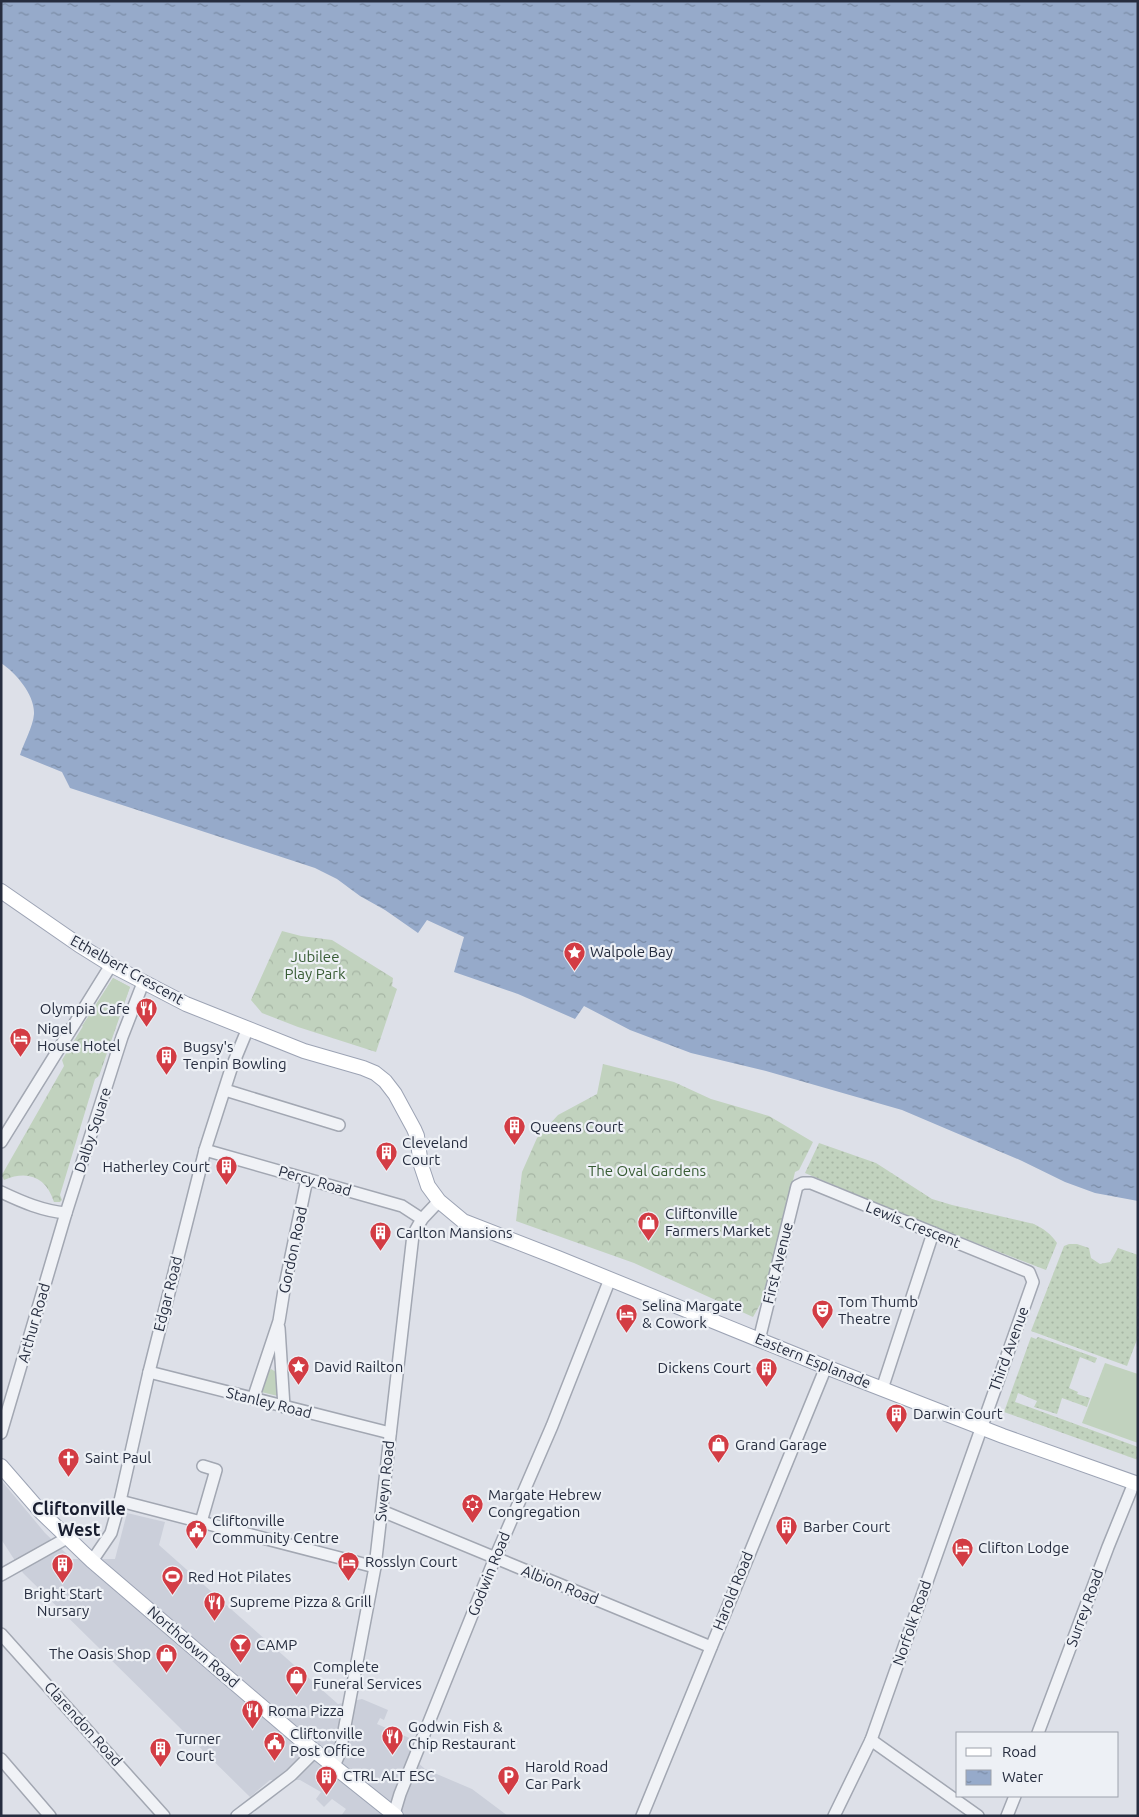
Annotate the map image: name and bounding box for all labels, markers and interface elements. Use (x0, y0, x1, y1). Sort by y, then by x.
street label: Ethelbert Crescent (68, 931, 187, 1008)
place icon: Walpole Bay (562, 940, 586, 971)
place label: Walpole Bay (590, 943, 673, 960)
park label: Jubilee Play Park (284, 948, 346, 982)
restaurant icon: Olympia Cafe (134, 997, 158, 1028)
place label: Olympia Cafe (40, 1000, 130, 1017)
place label: Nigel House Hotel (37, 1020, 120, 1054)
hotel icon: Nigel House Hotel (9, 1026, 33, 1057)
place label: Bugsy's Tenpin Bowling (183, 1038, 287, 1072)
building icon: Bugsy's Tenpin Bowling (155, 1044, 179, 1075)
street label: Dalby Square (71, 1085, 114, 1175)
building icon: Queens Court (502, 1115, 526, 1146)
place label: Queens Court (530, 1118, 623, 1135)
place label: Cleveland Court (402, 1134, 468, 1168)
building icon: Cleveland Court (374, 1140, 398, 1171)
building icon: Hatherley Court (214, 1155, 238, 1186)
place label: Hatherley Court (102, 1158, 210, 1175)
street label: Percy Road (277, 1162, 354, 1199)
park label: The Oval Gardens (588, 1162, 706, 1179)
street label: Lewis Crescent (863, 1198, 963, 1251)
street label: Gordon Road (275, 1205, 310, 1295)
place label: Cliftonville Farmers Market (665, 1205, 771, 1239)
shop icon: Cliftonville Farmers Market (637, 1211, 661, 1242)
street label: First Avenue (759, 1220, 796, 1305)
building icon: Carlton Mansions (368, 1221, 392, 1252)
place label: Carlton Mansions (396, 1224, 513, 1241)
street label: Edgar Road (150, 1254, 185, 1333)
street label: Arthur Road (14, 1281, 53, 1365)
place label: Tom Thumb Theatre (838, 1293, 918, 1327)
place label: Selina Margate & Cowork (642, 1297, 742, 1331)
theatre icon: Tom Thumb Theatre (810, 1299, 834, 1330)
hotel icon: Selina Margate & Cowork (614, 1303, 638, 1334)
street label: Third Avenue (985, 1304, 1032, 1394)
street label: Eastern Esplanade (753, 1330, 873, 1391)
place icon: David Railton (286, 1355, 310, 1386)
building icon: Dickens Court (755, 1356, 779, 1387)
place label: David Railton (314, 1358, 403, 1375)
place label: Dickens Court (658, 1359, 751, 1376)
street label: Stanley Road (225, 1384, 314, 1421)
building icon: Darwin Court (885, 1402, 909, 1433)
place label: Darwin Court (913, 1405, 1003, 1422)
shop icon: Grand Garage (707, 1433, 731, 1464)
place label: Grand Garage (735, 1436, 827, 1453)
street label: Sweyn Road (372, 1440, 397, 1522)
church icon: Saint Paul (57, 1446, 81, 1477)
place label: Saint Paul (85, 1449, 151, 1466)
place label: Margate Hebrew Congregation (488, 1486, 602, 1520)
synagogue icon: Margate Hebrew Congregation (460, 1492, 484, 1523)
district label: Cliftonville West (32, 1498, 126, 1539)
place label: Cliftonville Community Centre (212, 1512, 339, 1546)
building icon: Barber Court (775, 1515, 799, 1546)
public building icon: Cliftonville Community Centre (184, 1518, 208, 1549)
place label: Barber Court (803, 1518, 890, 1535)
street label: Godwin Road (464, 1529, 513, 1618)
hotel icon: Clifton Lodge (950, 1536, 974, 1567)
place label: Clifton Lodge (978, 1539, 1069, 1556)
street label: Harold Road (709, 1549, 756, 1633)
hotel icon: Rosslyn Court (337, 1550, 361, 1581)
building icon: Bright Start Nursary (51, 1553, 75, 1584)
place label: Rosslyn Court (365, 1553, 457, 1570)
street label: Albion Road (519, 1561, 601, 1608)
sports icon: Red Hot Pilates (160, 1565, 184, 1596)
street label: Surrey Road (1063, 1567, 1106, 1649)
place label: Red Hot Pilates (188, 1568, 291, 1585)
street label: Norfolk Road (889, 1578, 934, 1668)
place label: Bright Start Nursary (24, 1585, 102, 1619)
restaurant icon: Supreme Pizza & Grill (202, 1590, 226, 1621)
place label: Supreme Pizza & Grill (230, 1593, 372, 1610)
street label: Northdown Road (144, 1602, 242, 1691)
bar icon: CAMP (228, 1633, 252, 1664)
place label: CAMP (256, 1636, 297, 1653)
shop icon: The Oasis Shop (155, 1642, 179, 1673)
place label: The Oasis Shop (49, 1645, 151, 1662)
place label: Complete Funeral Services (313, 1658, 422, 1692)
shop icon: Complete Funeral Services (285, 1664, 309, 1695)
street label: Clarendon Road (41, 1678, 126, 1769)
restaurant icon: Roma Pizza (240, 1699, 264, 1730)
place label: Roma Pizza (268, 1702, 344, 1719)
place label: Godwin Fish & Chip Restaurant (408, 1718, 516, 1752)
restaurant icon: Godwin Fish & Chip Restaurant (380, 1724, 404, 1755)
place label: Cliftonville Post Office (290, 1725, 365, 1759)
place label: Turner Court (176, 1730, 221, 1764)
public building icon: Cliftonville Post Office (262, 1731, 286, 1762)
legend (956, 1732, 1119, 1797)
building icon: Turner Court (148, 1736, 172, 1767)
text: Road (1002, 1743, 1037, 1760)
place label: Harold Road Car Park (525, 1758, 608, 1792)
building icon: CTRL ALT ESC (315, 1764, 339, 1795)
parking icon: Harold Road Car Park (497, 1764, 521, 1795)
place label: CTRL ALT ESC (343, 1767, 434, 1784)
text: Water (1002, 1768, 1043, 1785)

